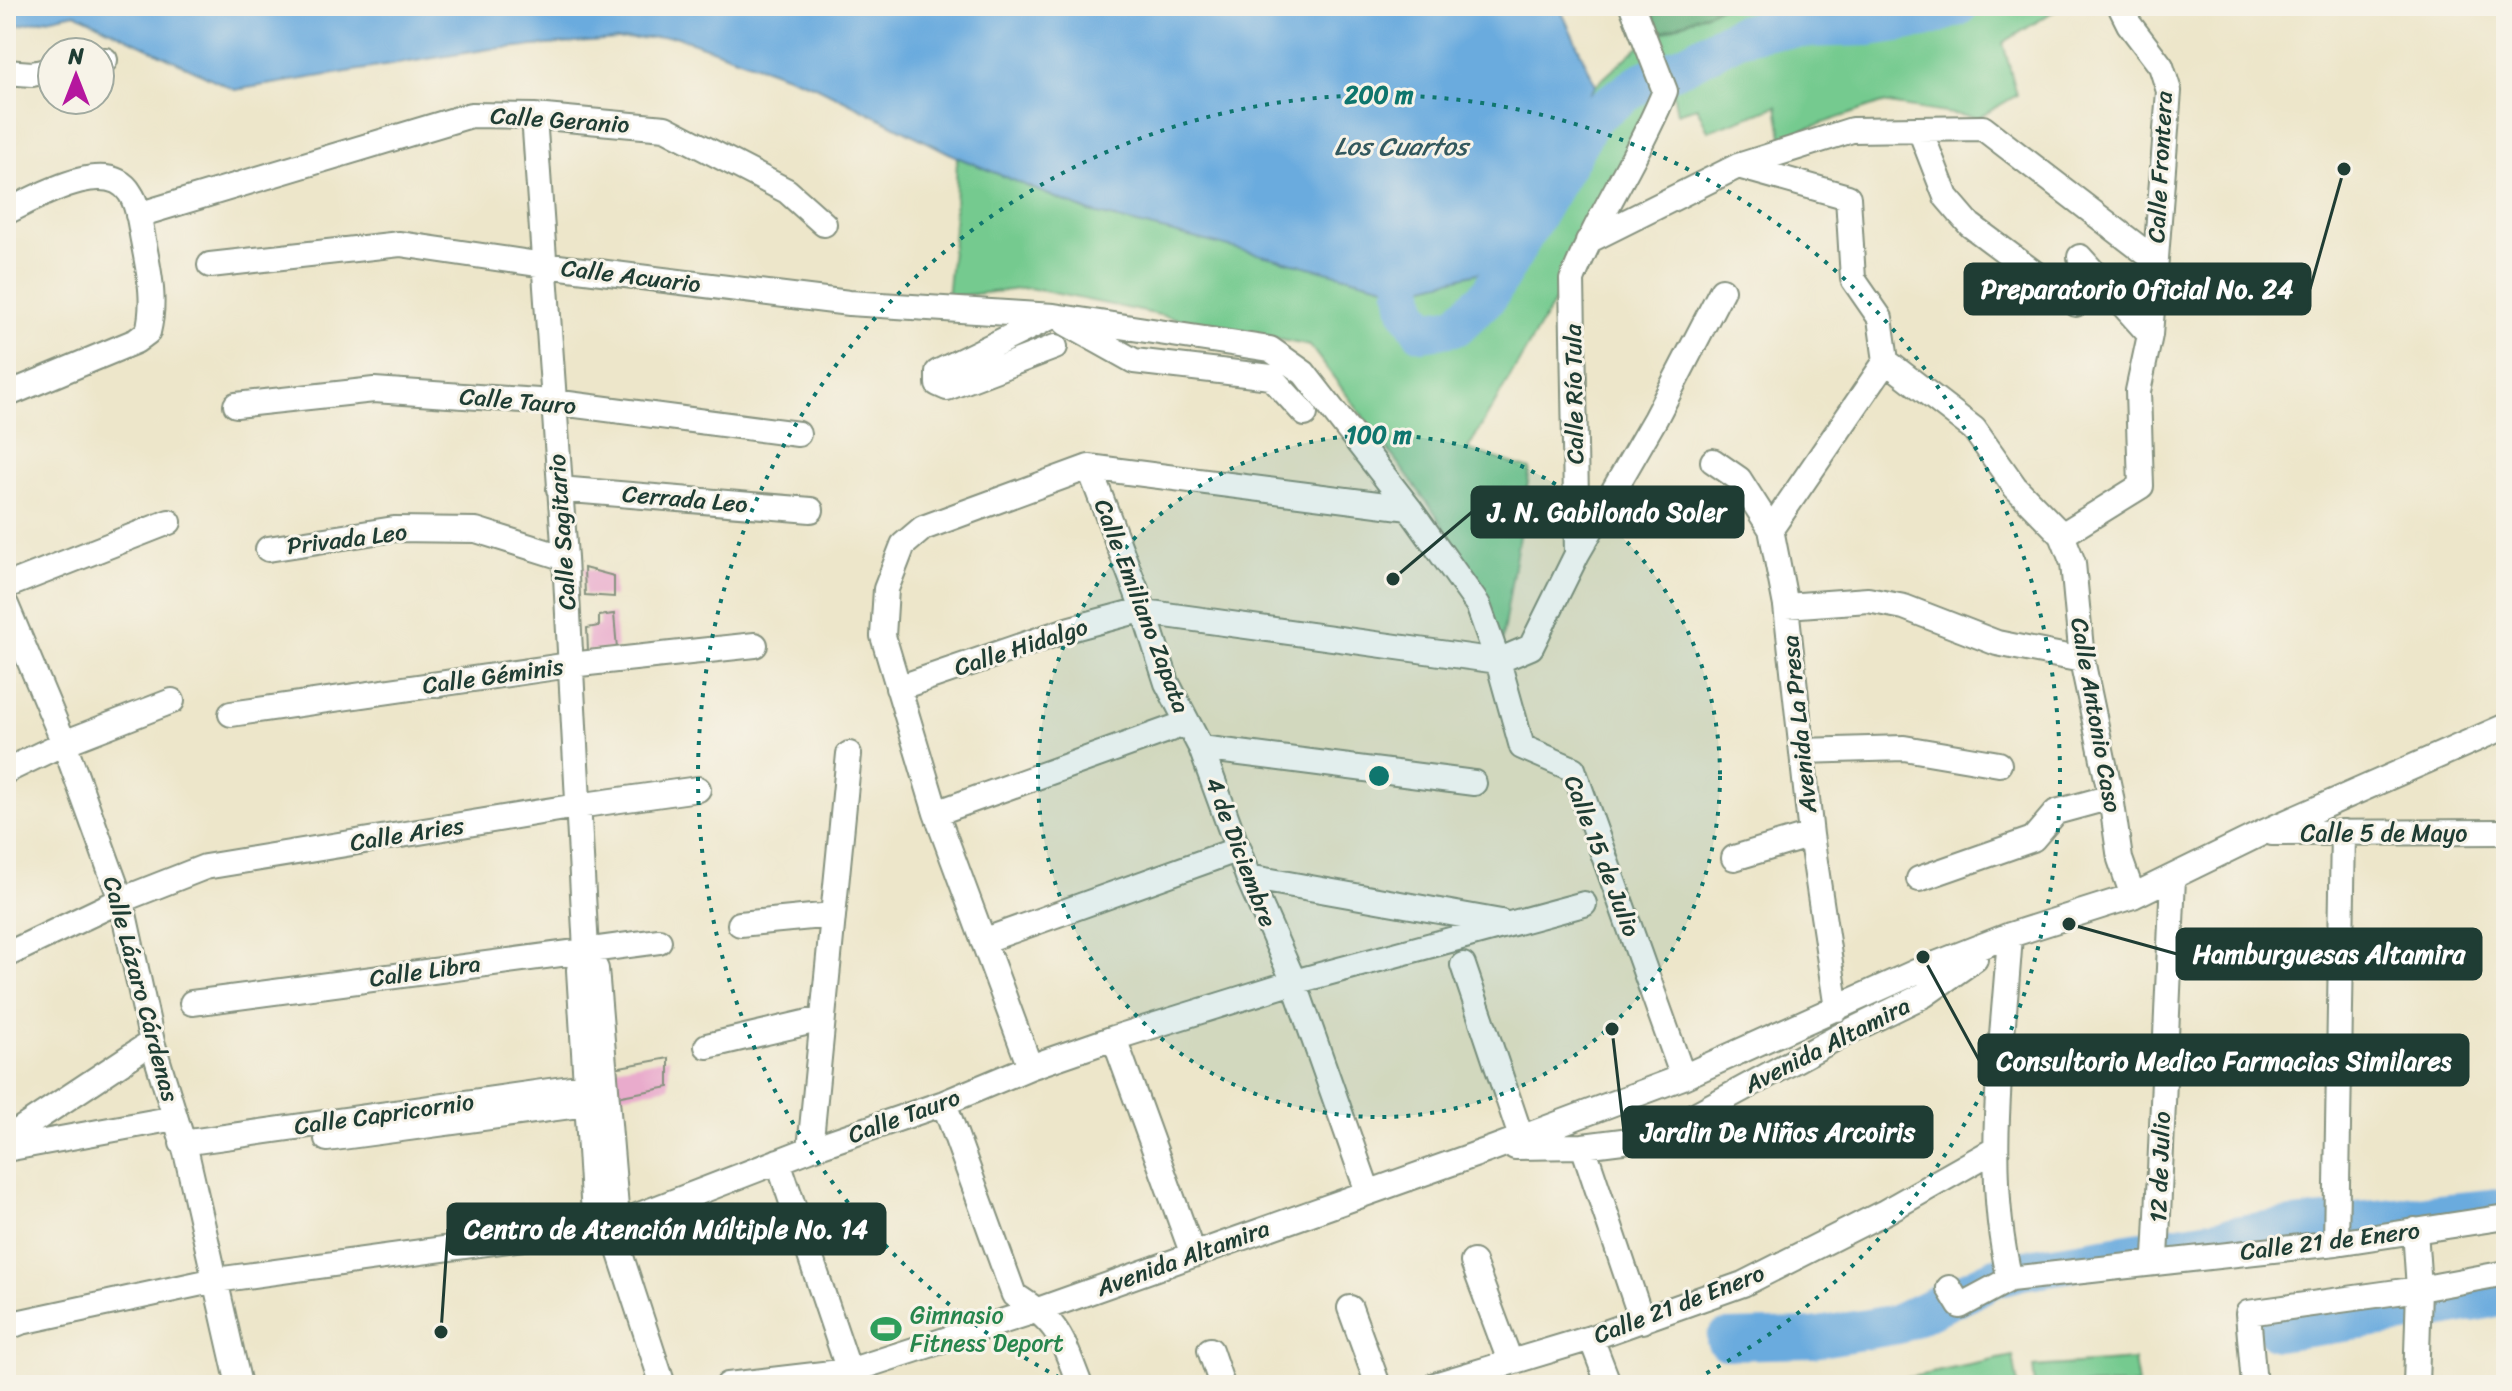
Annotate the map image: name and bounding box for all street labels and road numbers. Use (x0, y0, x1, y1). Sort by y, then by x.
street label: Calle Frontera (2135, 89, 2185, 244)
street label: Calle Geranio (489, 94, 631, 146)
street label: Calle Acuario (559, 247, 703, 305)
street label: Calle Río Tula (1552, 323, 1596, 464)
street label: Calle Tauro (458, 375, 578, 427)
street label: Calle Sagitario (536, 453, 588, 611)
street label: Cerrada Leo (621, 473, 749, 525)
street label: Calle Emiliano Zapata (1082, 493, 1202, 719)
street label: Privada Leo (284, 511, 410, 567)
street label: Calle Hidalgo (949, 606, 1093, 688)
street label: Calle Antonio Caso (2058, 614, 2134, 816)
street label: Avenida La Presa (1769, 633, 1829, 816)
street label: Calle Géminis (420, 645, 566, 707)
street label: Calle 15 de Julio (1552, 769, 1652, 943)
street label: 4 de Diciembre (1193, 771, 1289, 933)
street label: Calle Aries (347, 804, 468, 864)
street label: Calle 5 de Mayo (2301, 812, 2467, 854)
street label: Calle Lázaro Cárdenas (91, 872, 191, 1106)
street label: Calle Libra (367, 942, 483, 1000)
street label: Avenida Altamira (1736, 985, 1918, 1105)
street label: Calle Tauro (842, 1076, 966, 1156)
street label: Calle Capricornio (291, 1081, 477, 1147)
street label: 12 de Julio (2137, 1111, 2183, 1223)
street label: Avenida Altamira (1089, 1207, 1276, 1309)
street label: Calle 21 de Enero (2238, 1209, 2422, 1273)
street label: Calle 21 de Enero (1587, 1252, 1771, 1356)

